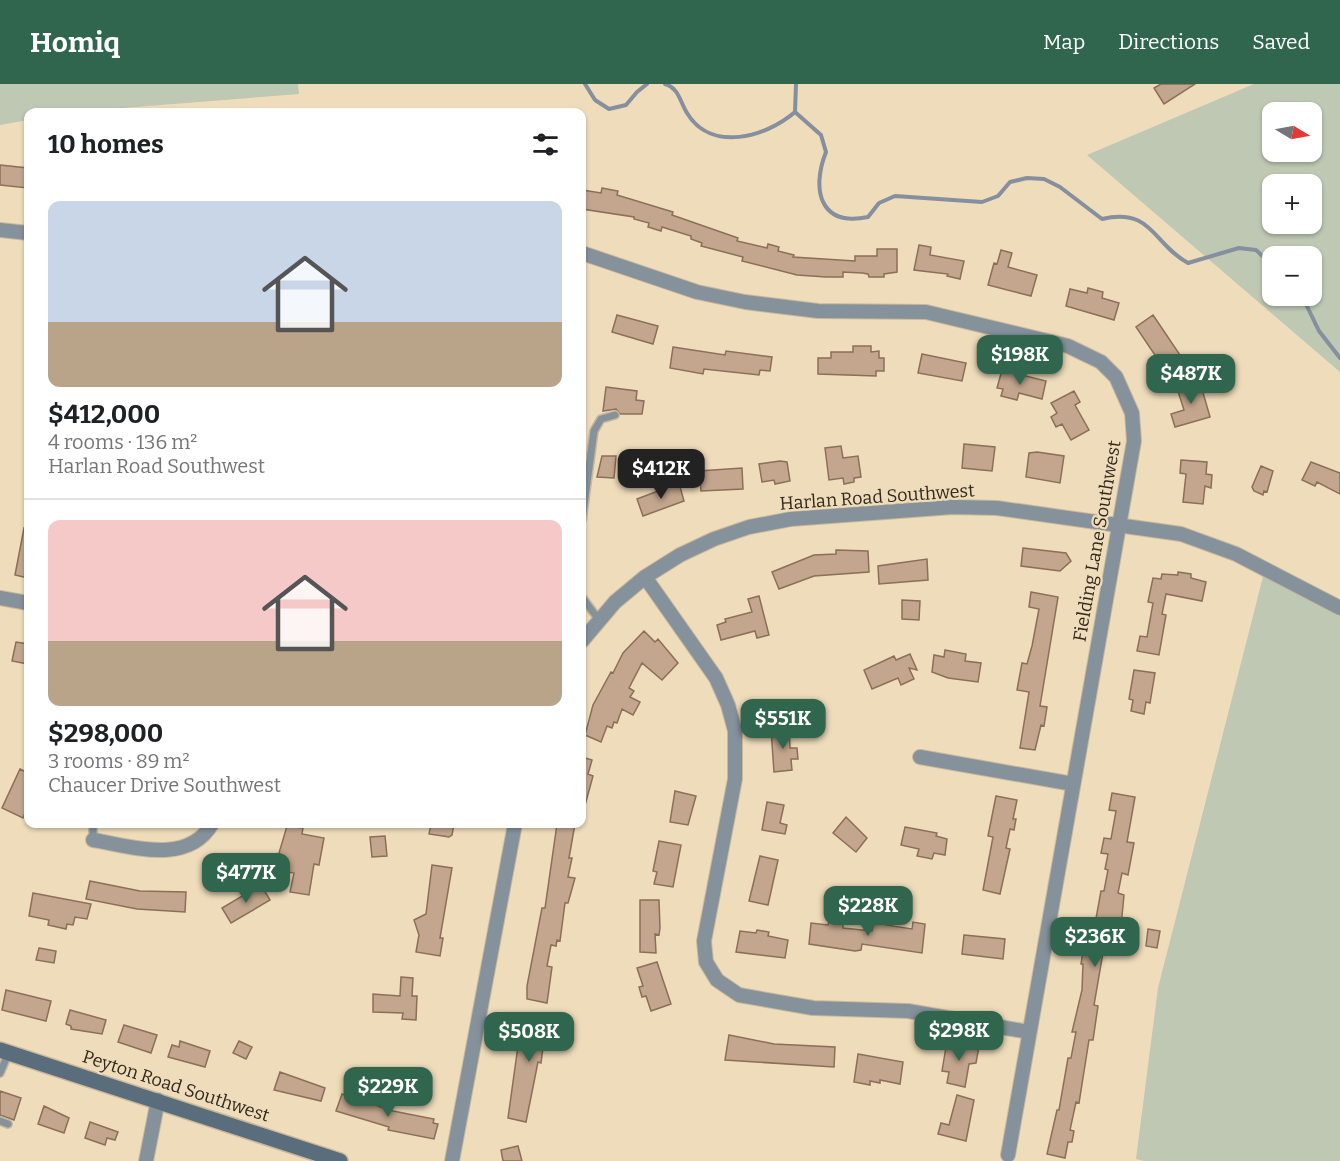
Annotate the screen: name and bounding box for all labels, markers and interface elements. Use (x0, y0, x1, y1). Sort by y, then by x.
text: Homiq (30, 26, 120, 59)
text: Map (1043, 29, 1085, 55)
text: Directions (1118, 29, 1219, 55)
text: Saved (1252, 29, 1310, 55)
north arrow (1262, 102, 1322, 162)
map controls (1262, 102, 1322, 306)
icon: filters (529, 128, 562, 161)
text: 10 homes (48, 129, 164, 160)
button: + (1262, 174, 1322, 234)
icon: home (251, 240, 359, 348)
button: − (1262, 246, 1322, 306)
pin: $198K (978, 335, 1062, 386)
text: $198K (991, 342, 1049, 366)
pin: $487K (1149, 354, 1233, 405)
text: $487K (1160, 361, 1222, 385)
text: $412,000 (48, 399, 160, 430)
text: 4 rooms · 136 m² (48, 430, 197, 454)
street label: Fielding Lane Southwest (1068, 438, 1126, 643)
pin: $412K (619, 449, 703, 500)
text: Harlan Road Southwest (48, 454, 265, 478)
text: $412K (632, 456, 690, 480)
street label: Harlan Road Southwest (779, 479, 976, 515)
icon: home (251, 559, 359, 667)
pin: $551K (741, 699, 825, 750)
text: $551K (755, 706, 811, 730)
text: $298,000 (48, 718, 163, 749)
text: 3 rooms · 89 m² (48, 749, 190, 773)
text: Chaucer Drive Southwest (48, 773, 281, 797)
pin: $477K (204, 853, 288, 904)
text: $477K (216, 860, 276, 884)
pin: $228K (826, 886, 910, 937)
text: $228K (838, 893, 898, 917)
pin: $236K (1053, 917, 1137, 968)
text: $236K (1064, 924, 1126, 948)
pin: $298K (917, 1011, 1001, 1062)
pin: $508K (487, 1012, 571, 1063)
text: $298K (928, 1018, 990, 1042)
text: $508K (498, 1019, 560, 1043)
street label: Peyton Road Southwest (80, 1045, 273, 1127)
pin: $229K (346, 1067, 430, 1118)
text: $229K (358, 1074, 418, 1098)

